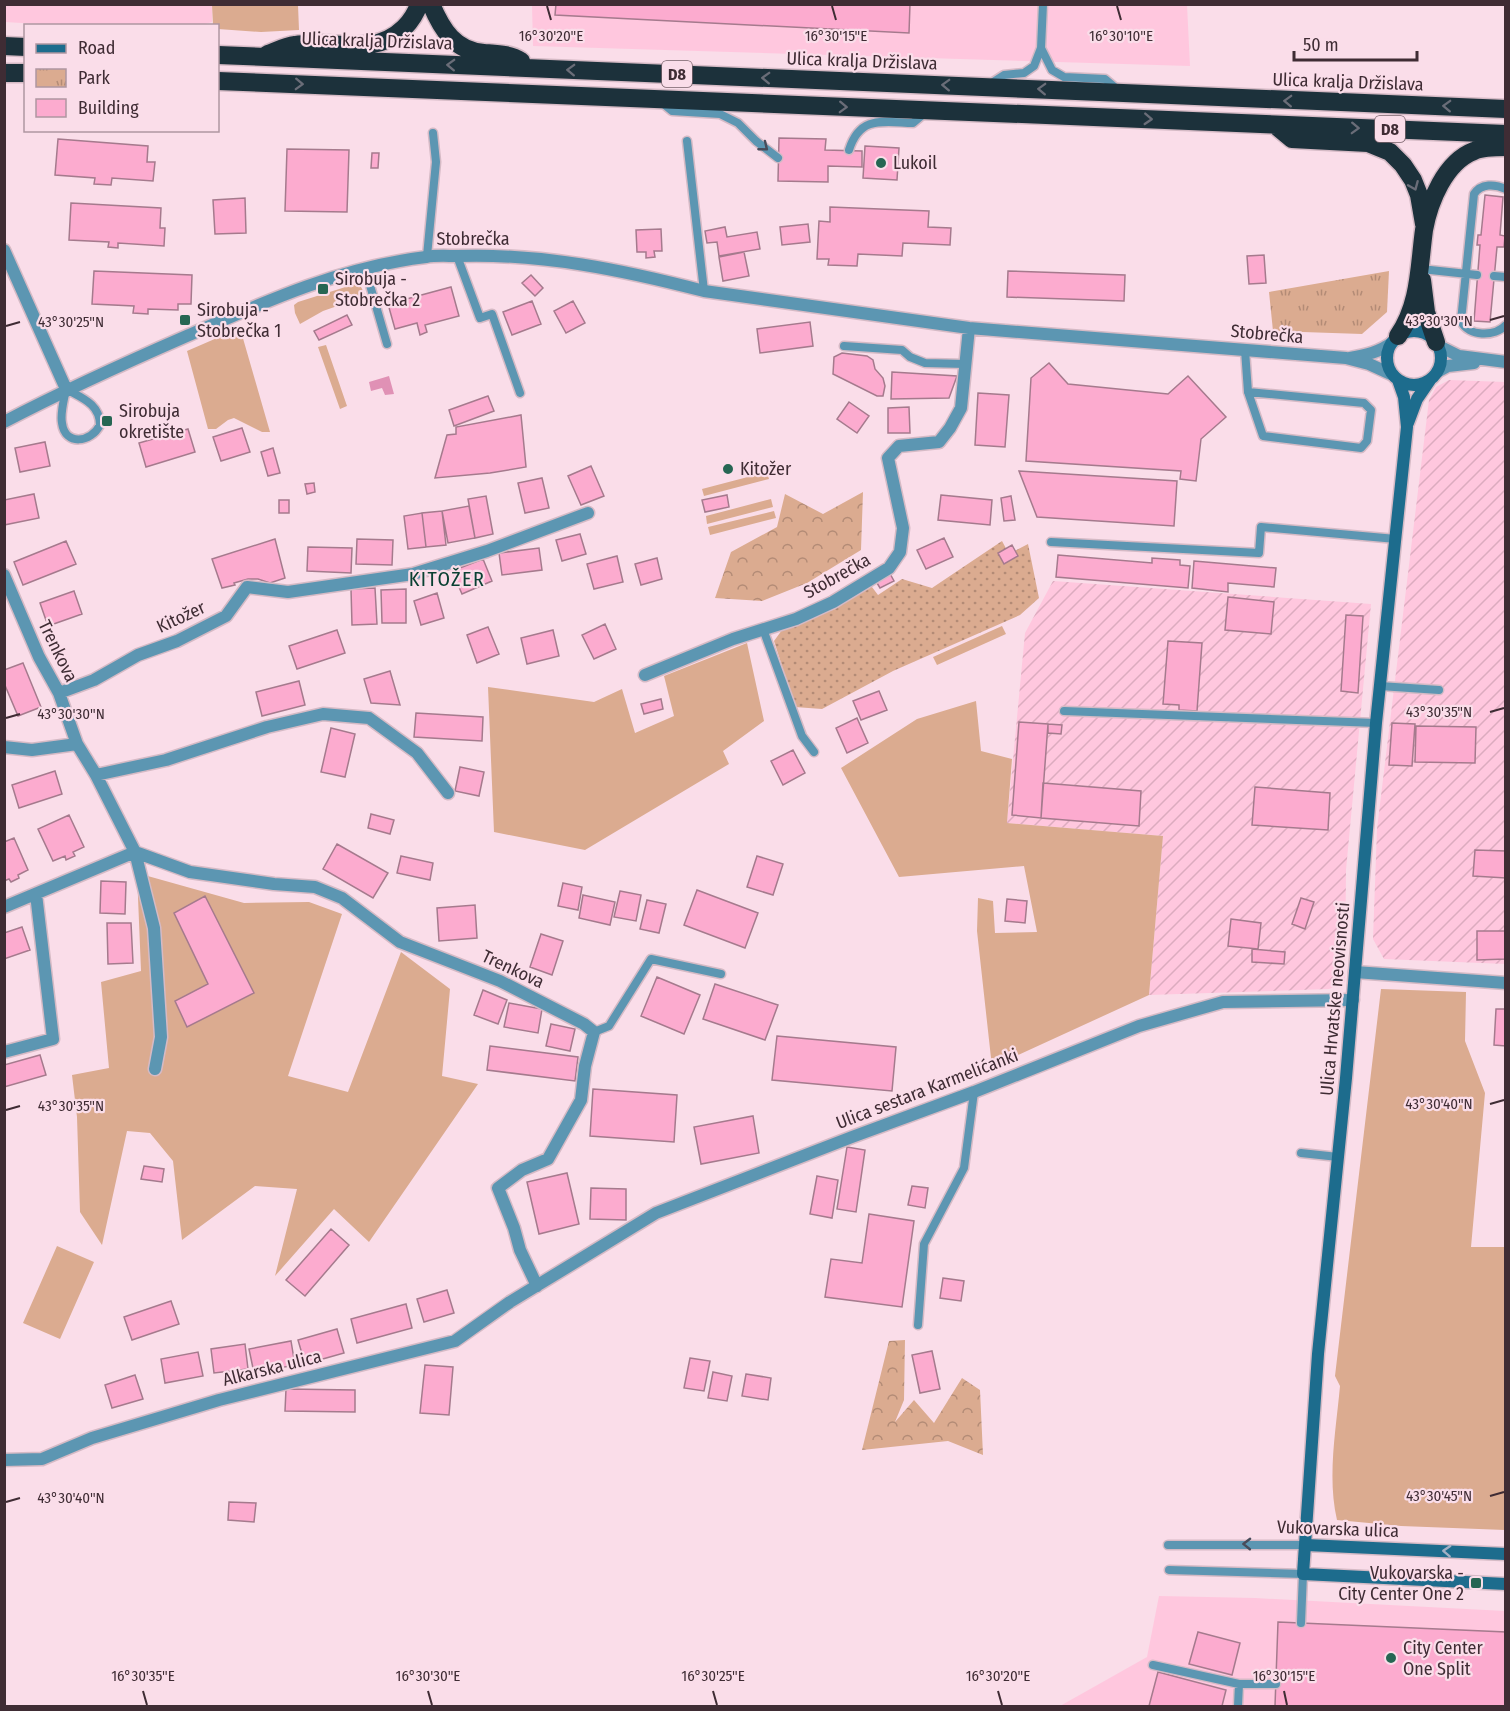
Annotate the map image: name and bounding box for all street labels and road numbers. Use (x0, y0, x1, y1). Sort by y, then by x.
street label: Ulica kralja Držislava (301, 27, 453, 55)
street label: Ulica kralja Držislava (786, 47, 938, 75)
road number: D8 (662, 61, 692, 87)
street label: Ulica kralja Držislava (1272, 68, 1424, 96)
road number: D8 (1375, 116, 1405, 142)
street label: Stobrečka (437, 228, 510, 250)
street label: Stobrečka (1230, 320, 1304, 348)
street label: Stobrečka (800, 549, 874, 603)
street label: Kitožer (153, 596, 209, 638)
street label: Trenkova (34, 616, 82, 686)
street label: Ulica Hrvatske neovisnosti (1316, 901, 1354, 1097)
street label: Trenkova (478, 945, 548, 993)
street label: Ulica sestara Karmelićanki (833, 1044, 1021, 1134)
street label: Alkarska ulica (220, 1345, 324, 1391)
street label: Vukovarska ulica (1276, 1516, 1400, 1542)

